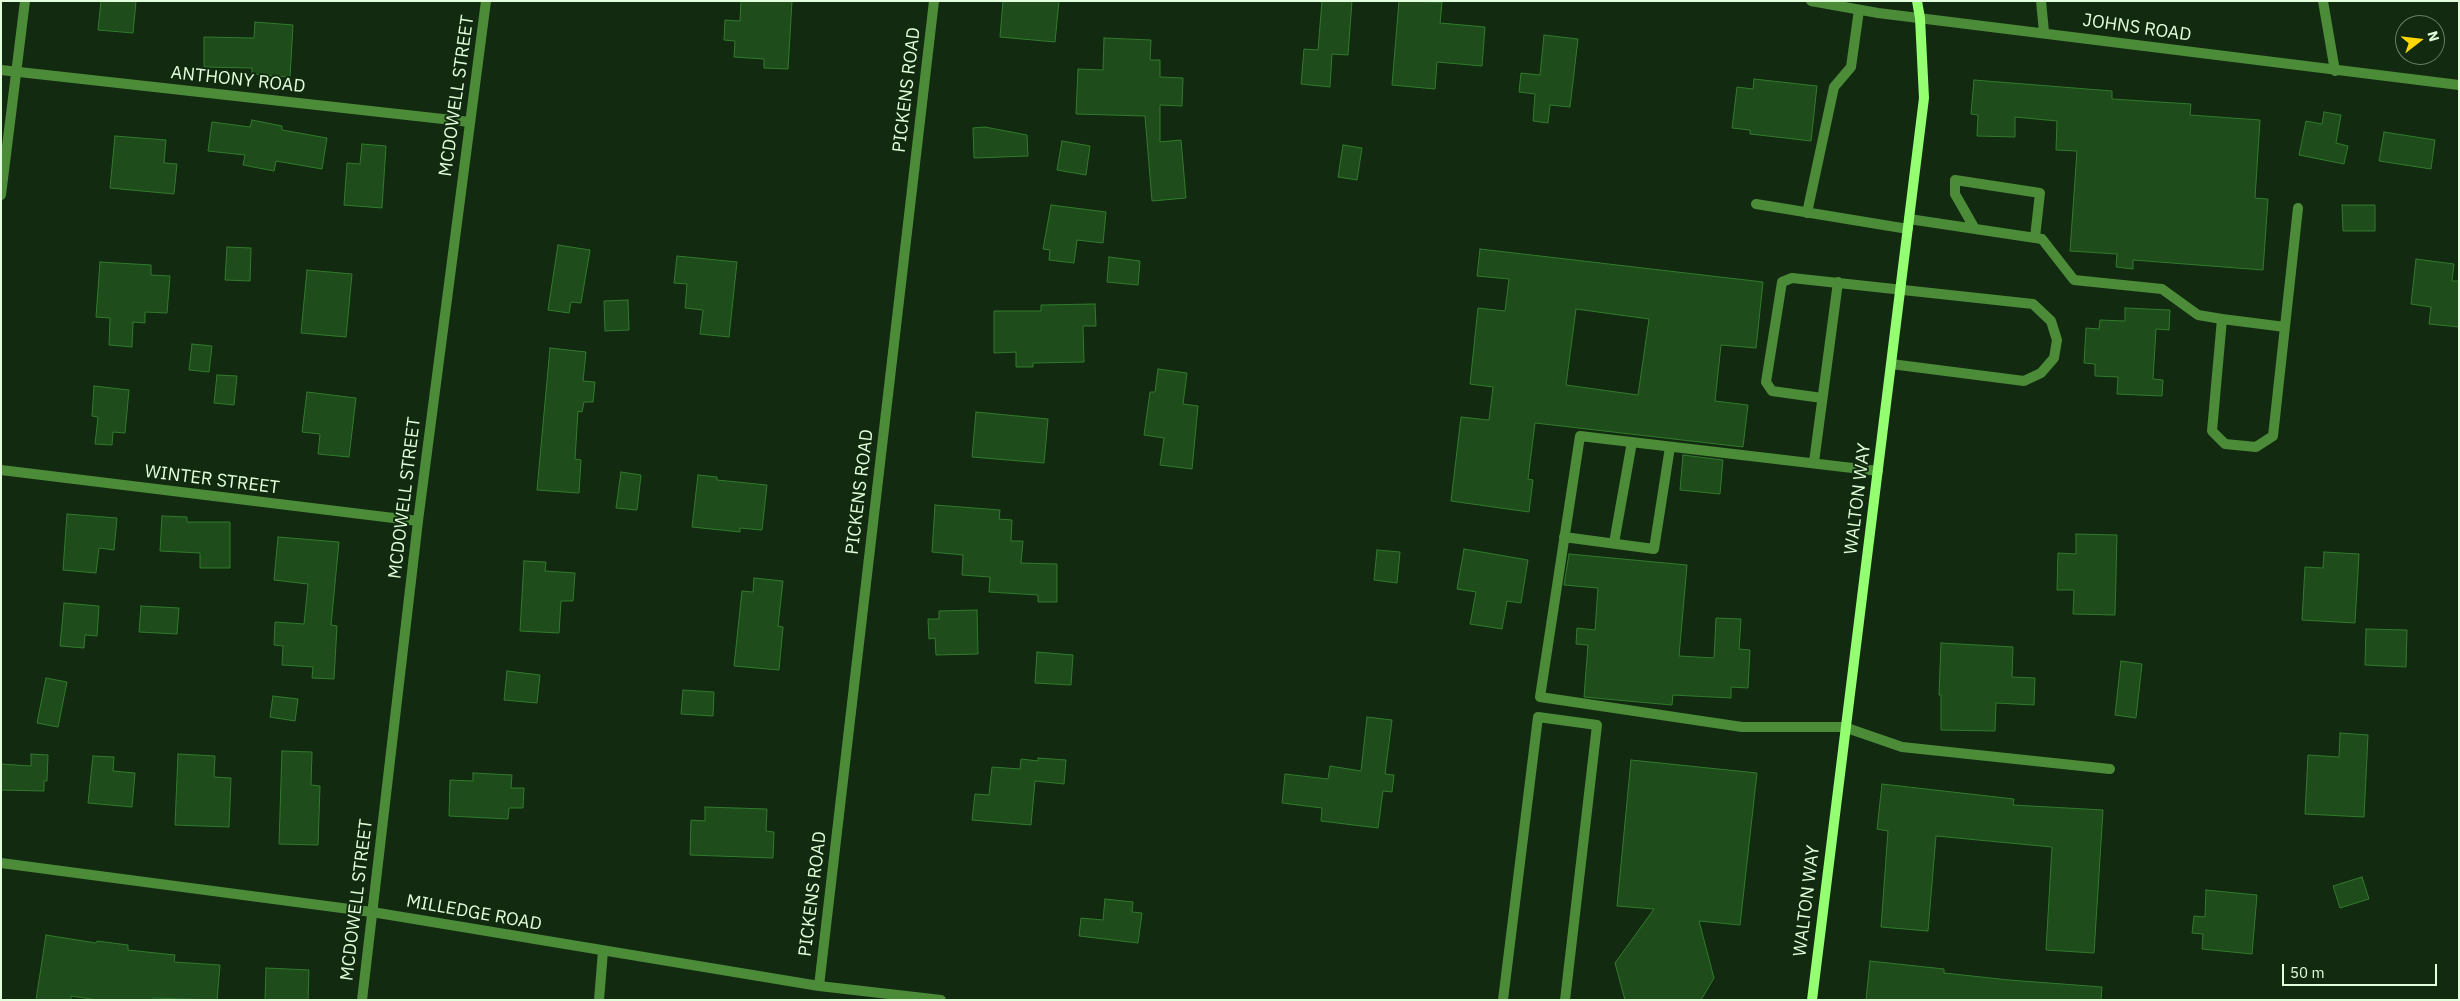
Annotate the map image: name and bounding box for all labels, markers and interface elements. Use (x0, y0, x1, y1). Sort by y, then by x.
street label: JOHNS ROAD (2081, 10, 2193, 46)
street label: MCDOWELL STREET (435, 14, 479, 178)
north arrow (2395, 15, 2445, 65)
street label: PICKENS ROAD (889, 26, 925, 154)
text: N (2423, 29, 2444, 43)
street label: ANTHONY ROAD (170, 62, 306, 98)
street label: MCDOWELL STREET (384, 416, 426, 580)
street label: PICKENS ROAD (842, 428, 878, 556)
street label: WALTON WAY (1840, 442, 1876, 556)
street label: WINTER STREET (143, 461, 281, 499)
street label: MCDOWELL STREET (336, 818, 378, 982)
street label: PICKENS ROAD (795, 830, 831, 958)
street label: WALTON WAY (1789, 844, 1825, 958)
street label: MILLEDGE ROAD (405, 890, 543, 936)
scale bar (2285, 954, 2440, 986)
text: 50 m (2290, 963, 2325, 982)

